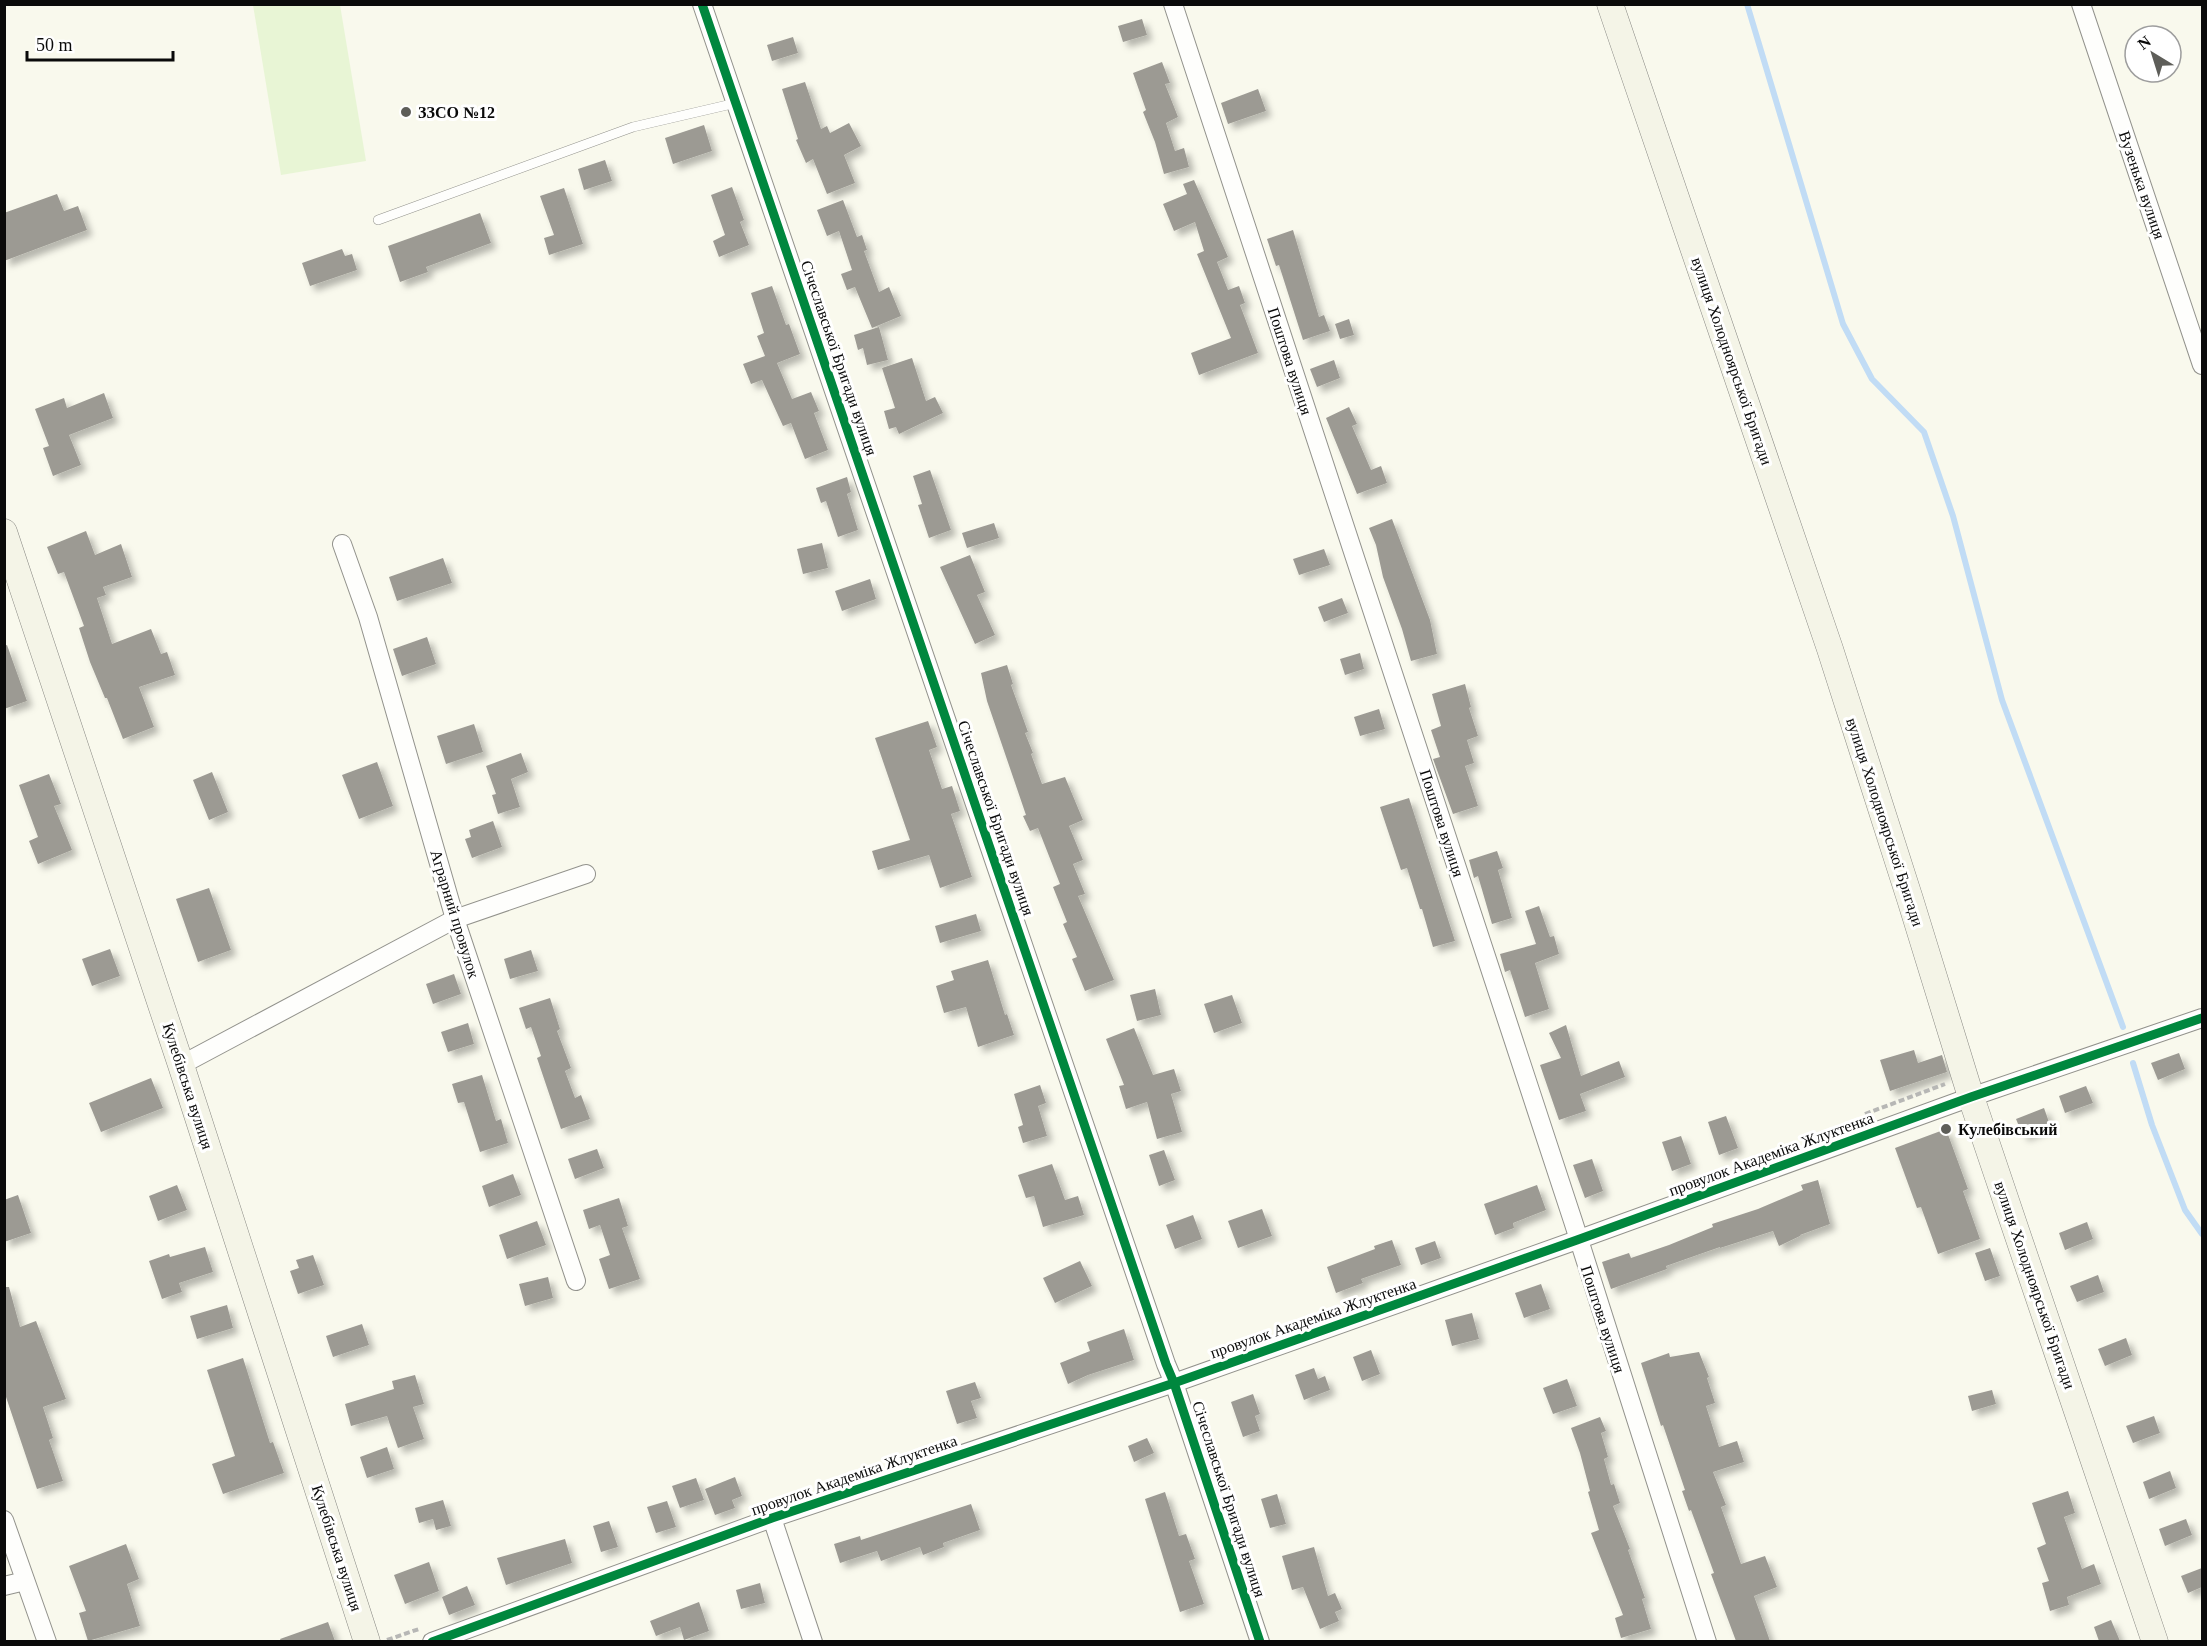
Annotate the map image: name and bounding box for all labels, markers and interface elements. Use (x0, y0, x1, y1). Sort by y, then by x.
scale bar (27, 24, 172, 62)
north arrow (2123, 24, 2183, 84)
text: N (2134, 32, 2154, 53)
text: 50 m (36, 35, 73, 55)
place label: ЗЗСО №12 (418, 104, 495, 121)
marker: ЗЗСО №12 (399, 105, 413, 119)
street label: Вузенька вулиця (2115, 129, 2169, 242)
street label: вулиця Холодноярської Бригади (1687, 255, 1776, 468)
street label: Січеславської Бригади вулиця (797, 258, 881, 459)
street label: Поштова вулиця (1264, 305, 1316, 418)
street label: вулиця Холодноярської Бригади (1842, 716, 1927, 929)
street label: Січеславської Бригади вулиця (954, 718, 1038, 919)
street label: Поштова вулиця (1416, 767, 1468, 880)
street label: Аграрний провулок (426, 848, 483, 981)
street label: Кулебівська вулиця (159, 1021, 217, 1152)
street label: провулок Академіка Жлуктенка (1666, 1109, 1876, 1200)
place label: Кулебівський (1958, 1121, 2057, 1139)
marker: Кулебівський (1939, 1122, 1953, 1136)
street label: вулиця Холодноярської Бригади (1990, 1179, 2079, 1392)
street label: Поштова вулиця (1577, 1263, 1629, 1376)
street label: провулок Академіка Жлуктенка (1208, 1275, 1418, 1362)
street label: Січеславської Бригади вулиця (1188, 1399, 1269, 1600)
street label: провулок Академіка Жлуктенка (749, 1432, 959, 1519)
street label: Кулебівська вулиця (308, 1483, 366, 1614)

